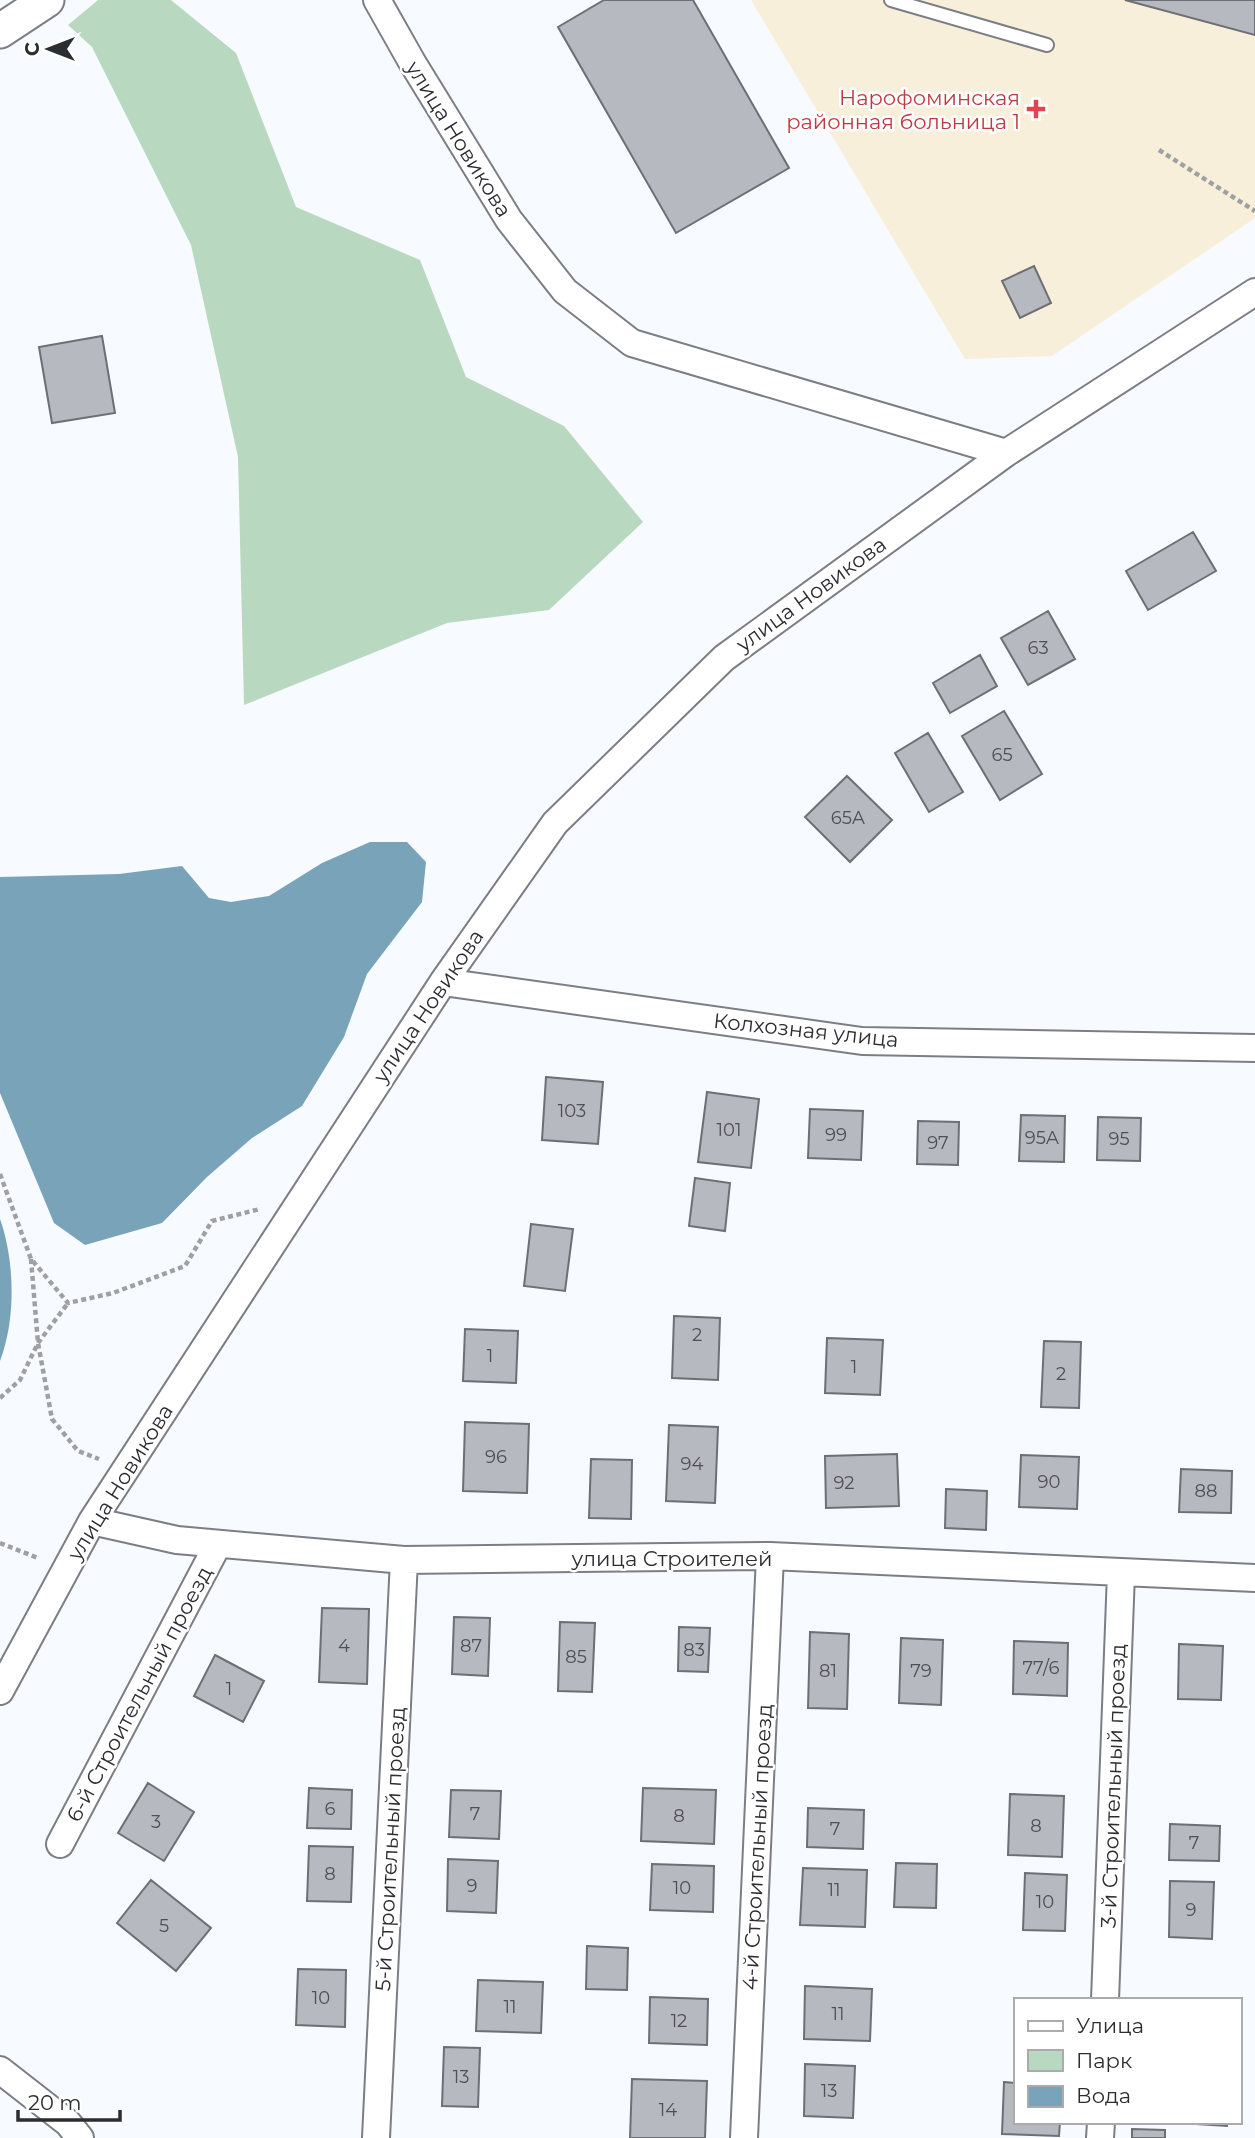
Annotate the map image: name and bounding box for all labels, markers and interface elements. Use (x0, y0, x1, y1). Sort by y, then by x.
north arrow (14, 14, 84, 84)
text: С (21, 42, 44, 56)
street label: улица Новикова (400, 56, 517, 222)
place label: Нарофоминская районная больница 1 (786, 85, 1020, 134)
marker: Нарофоминская районная больница 1 (1026, 99, 1046, 119)
street label: улица Новикова (730, 531, 891, 657)
house number: 63 (1027, 637, 1049, 659)
house number: 65 (991, 744, 1013, 766)
house number: 65А (831, 807, 866, 829)
street label: улица Новикова (367, 925, 488, 1088)
street label: Колхозная улица (712, 1008, 900, 1052)
house number: 103 (558, 1100, 586, 1122)
house number: 101 (717, 1119, 741, 1141)
house number: 99 (825, 1124, 847, 1146)
house number: 95А (1025, 1127, 1060, 1149)
house number: 95 (1108, 1128, 1130, 1150)
house number: 97 (927, 1132, 949, 1154)
house number: 2 (692, 1324, 702, 1346)
house number: 1 (487, 1345, 493, 1367)
house number: 1 (851, 1356, 857, 1378)
house number: 2 (1056, 1363, 1066, 1385)
street label: улица Новикова (61, 1399, 178, 1565)
house number: 96 (485, 1446, 507, 1468)
house number: 94 (681, 1453, 704, 1475)
house number: 90 (1038, 1471, 1060, 1493)
house number: 92 (833, 1472, 855, 1494)
house number: 88 (1195, 1480, 1217, 1502)
street label: улица Строителей (571, 1546, 772, 1571)
street label: 6-й Строительный проезд (61, 1562, 217, 1826)
house number: 4 (338, 1635, 350, 1657)
house number: 87 (460, 1635, 482, 1657)
house number: 83 (683, 1639, 705, 1661)
street label: 3-й Строительный проезд (1096, 1643, 1130, 1929)
house number: 85 (565, 1646, 587, 1668)
house number: 77/6 (1022, 1657, 1060, 1679)
house number: 81 (819, 1660, 837, 1682)
house number: 79 (910, 1660, 932, 1682)
house number: 1 (226, 1678, 232, 1700)
street label: 4-й Строительный проезд (737, 1703, 777, 1991)
street label: 5-й Строительный проезд (370, 1706, 410, 1992)
house number: 6 (325, 1798, 336, 1820)
house number: 7 (470, 1803, 480, 1825)
house number: 8 (673, 1805, 685, 1827)
house number: 3 (151, 1811, 161, 1833)
house number: 8 (1030, 1815, 1042, 1837)
house number: 7 (830, 1818, 840, 1840)
house number: 7 (1189, 1832, 1199, 1854)
house number: 8 (324, 1863, 336, 1885)
house number: 9 (467, 1875, 478, 1897)
house number: 10 (673, 1877, 691, 1899)
house number: 11 (828, 1879, 841, 1901)
house number: 10 (1036, 1891, 1054, 1913)
house number: 9 (1186, 1899, 1197, 1921)
house number: 5 (159, 1915, 169, 1937)
house number: 10 (312, 1987, 330, 2009)
house number: 11 (504, 1996, 517, 2018)
legend (1014, 1998, 1241, 2124)
house number: 11 (832, 2003, 845, 2025)
house number: 12 (671, 2010, 687, 2032)
text: Улица (1076, 2013, 1144, 2038)
text: Парк (1076, 2048, 1132, 2073)
house number: 13 (453, 2066, 469, 2088)
scale bar (18, 2078, 119, 2122)
house number: 13 (821, 2080, 837, 2102)
text: Вода (1076, 2083, 1131, 2108)
text: 20 m (28, 2090, 82, 2115)
house number: 14 (659, 2099, 677, 2121)

